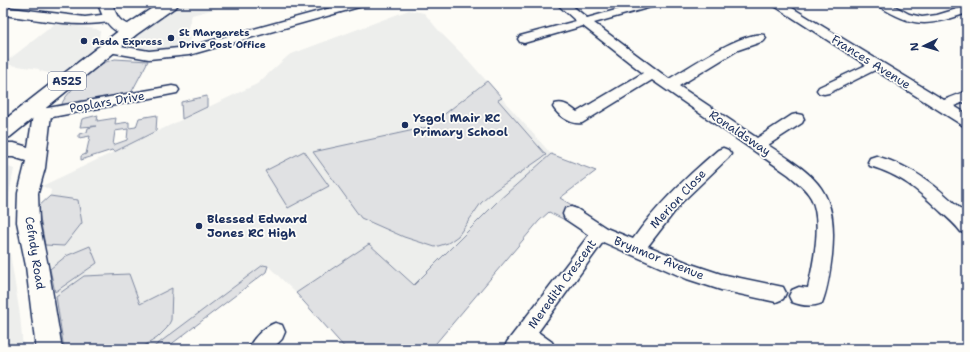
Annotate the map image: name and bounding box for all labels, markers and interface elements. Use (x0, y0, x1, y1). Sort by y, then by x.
place label: St Margarets Drive Post Office (179, 26, 266, 51)
north arrow (904, 26, 944, 66)
street label: Frances Avenue (828, 31, 914, 93)
marker: St Margarets Drive Post Office (166, 33, 176, 43)
place label: Asda Express (92, 35, 162, 48)
marker: Asda Express (79, 36, 89, 46)
text: N (907, 42, 922, 52)
road number: A525 (48, 72, 86, 90)
street label: Poplars Drive (68, 87, 146, 116)
street label: Ronaldsway (706, 107, 774, 160)
place label: Ysgol Mair RC Primary School (413, 110, 508, 140)
marker: Ysgol Mair RC Primary School (400, 120, 410, 130)
street label: Merion Close (646, 166, 710, 232)
place label: Blessed Edward Jones RC High (207, 211, 307, 241)
street label: Cefndy Road (21, 215, 49, 291)
marker: Blessed Edward Jones RC High (194, 221, 204, 231)
street label: Brynmor Avenue (611, 233, 707, 283)
street label: Meredith Crescent (524, 236, 600, 332)

